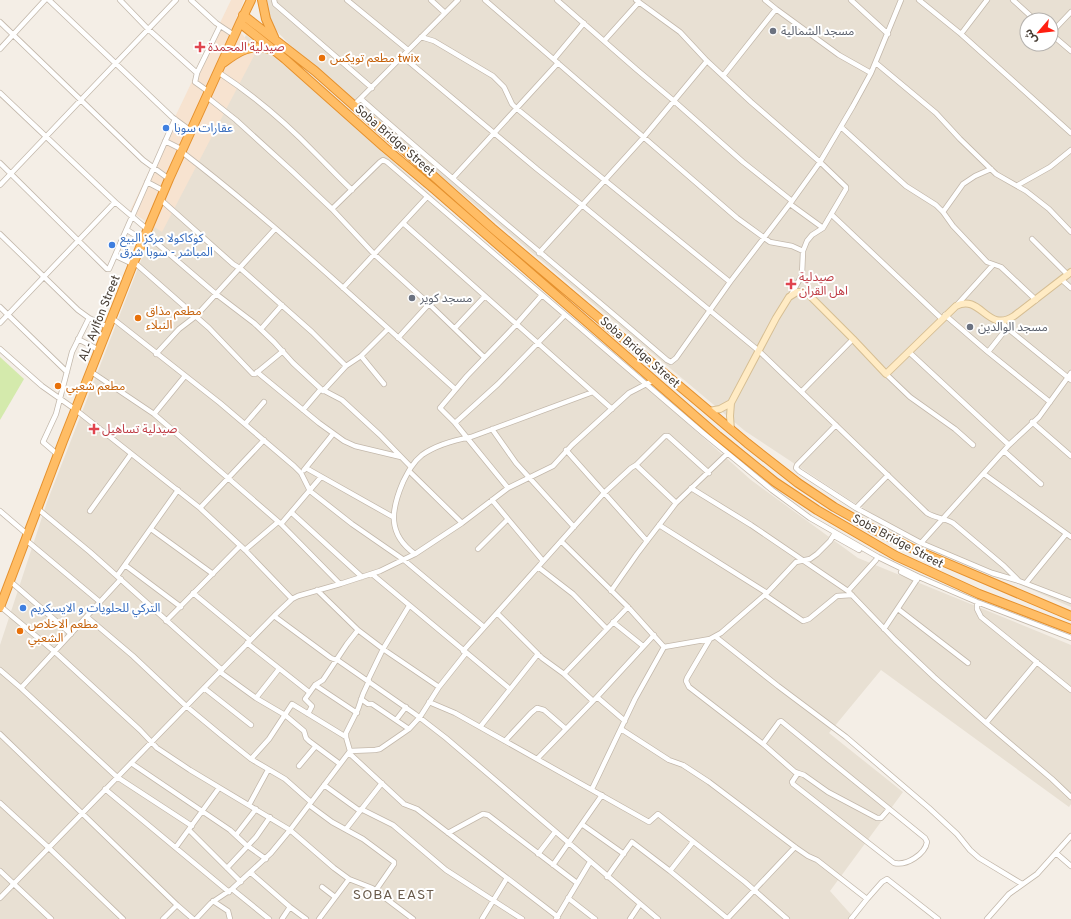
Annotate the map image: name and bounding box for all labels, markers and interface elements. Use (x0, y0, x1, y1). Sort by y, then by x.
north arrow (1019, 12, 1059, 52)
place label: مسجد الشمالية (781, 24, 854, 40)
marker: مسجد الشمالية (768, 26, 778, 36)
text: ش (1021, 26, 1041, 46)
place label: صيدلية المحمدة (208, 40, 285, 56)
marker: صيدلية المحمدة (195, 42, 205, 52)
place label: مطعم تويكس twix (330, 51, 420, 67)
marker: مطعم تويكس twix (317, 53, 327, 63)
street label: Soba Bridge Street (351, 102, 438, 180)
place label: عقارات سوبا (174, 121, 233, 137)
marker: عقارات سوبا (161, 123, 171, 133)
place label: كوكاكولا مركز البيع المباشر - سوبا شرق (120, 231, 213, 261)
marker: كوكاكولا مركز البيع المباشر - سوبا شرق (107, 240, 117, 250)
place label: صيدلية اهل القران (799, 270, 848, 300)
street label: AL- Aylfon Street (75, 273, 124, 364)
marker: صيدلية اهل القران (786, 279, 796, 289)
place label: مسجد كوير (419, 291, 472, 307)
marker: مسجد كوير (407, 293, 417, 303)
place label: مطعم مذاق النبلاء (146, 304, 201, 334)
marker: مطعم مذاق النبلاء (133, 313, 143, 323)
street label: Soba Bridge Street (596, 314, 683, 392)
place label: مسجد الوالدين (978, 320, 1048, 336)
marker: مسجد الوالدين (965, 322, 975, 332)
place label: مطعم شعبي (66, 379, 125, 396)
marker: مطعم شعبي (53, 381, 63, 391)
place label: صيدلية تساهيل (102, 422, 178, 438)
marker: صيدلية تساهيل (89, 424, 99, 434)
street label: Soba Bridge Street (849, 511, 946, 573)
place label: التركي للحلويات و الايسكريم (31, 601, 161, 618)
marker: التركي للحلويات و الايسكريم (18, 603, 28, 613)
place label: مطعم الاخلاص الشعبي (28, 617, 98, 648)
marker: مطعم الاخلاص الشعبي (15, 626, 25, 636)
district label: SOBA EAST (353, 887, 435, 904)

